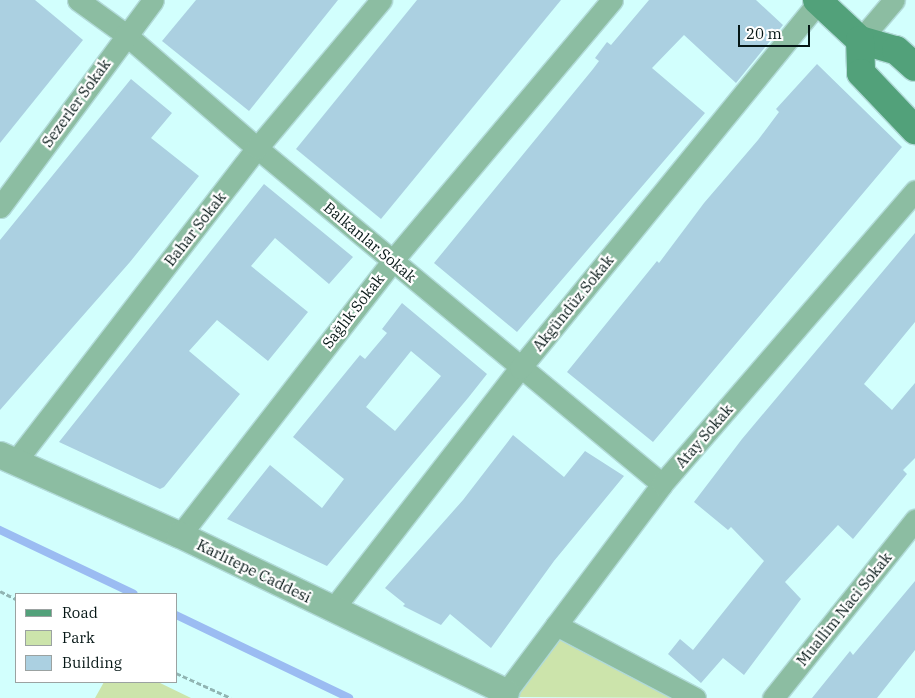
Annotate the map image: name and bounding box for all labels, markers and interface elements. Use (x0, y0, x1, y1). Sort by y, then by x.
scale bar (740, 15, 812, 47)
text: 20 m (746, 24, 782, 43)
street label: Sezerler Sokak (38, 55, 114, 151)
street label: Bahar Sokak (161, 188, 229, 270)
street label: Balkanlar Sokak (320, 198, 420, 286)
street label: Akgündüz Sokak (529, 251, 617, 355)
street label: Sağlık Sokak (318, 270, 388, 352)
street label: Atay Sokak (672, 401, 736, 471)
street label: Karlıtepe Caddesi (194, 536, 314, 606)
street label: Muallim Naci Sokak (793, 549, 895, 669)
legend (15, 593, 178, 683)
text: Road (62, 603, 98, 622)
text: Park (62, 628, 95, 647)
text: Building (62, 653, 122, 672)

